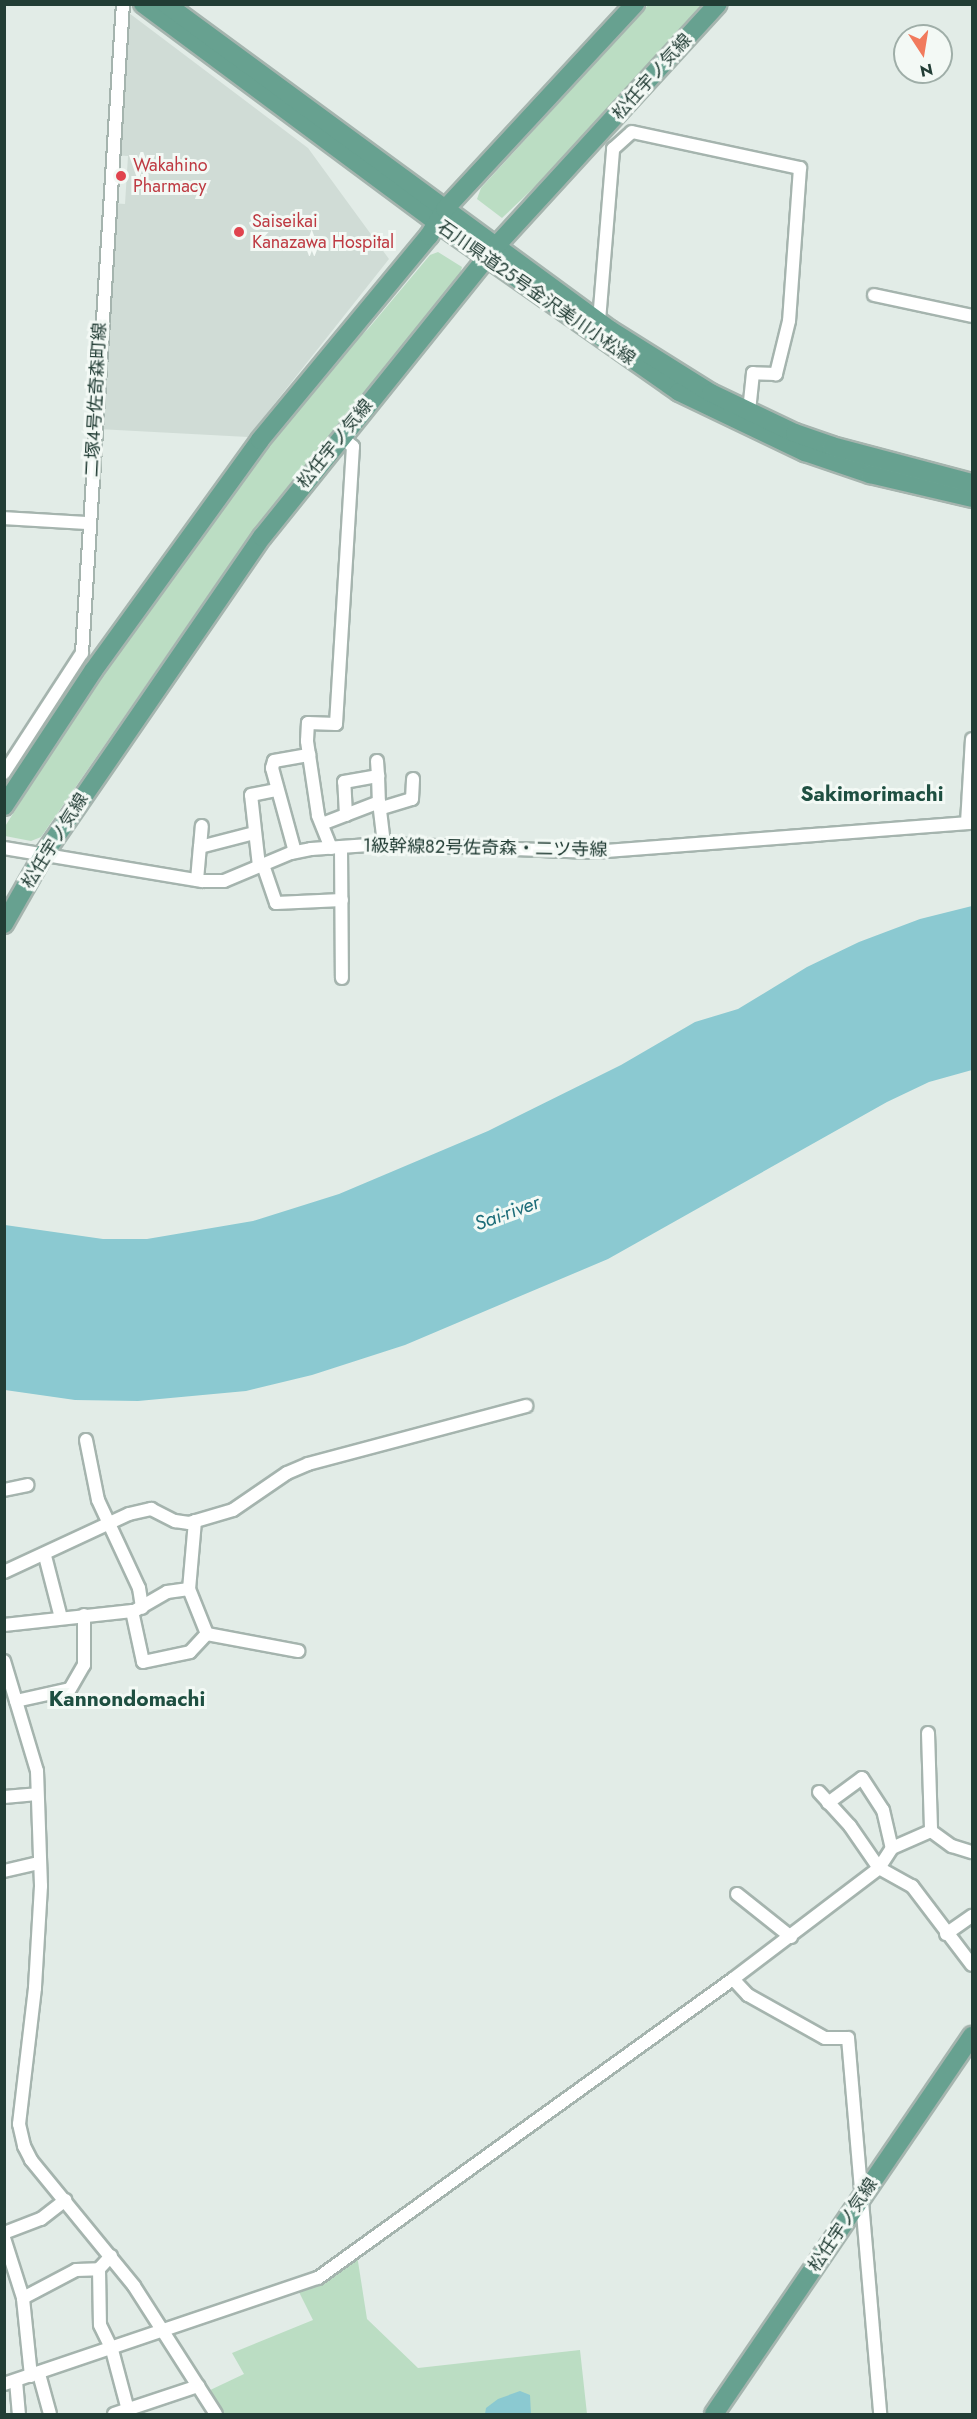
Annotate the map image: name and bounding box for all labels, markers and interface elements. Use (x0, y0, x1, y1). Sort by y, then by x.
north arrow (893, 24, 953, 84)
street label: 松任宇ノ気線 (608, 30, 696, 124)
text: N (918, 58, 935, 83)
place label: Wakahino Pharmacy (133, 155, 208, 198)
marker: Wakahino Pharmacy (114, 169, 128, 183)
place label: Saiseikai Kanazawa Hospital (252, 211, 394, 254)
street label: 石川県道25号金沢美川小松線 (433, 216, 639, 370)
marker: Saiseikai Kanazawa Hospital (230, 223, 248, 241)
street label: 二塚4号佐奇森町線 (81, 322, 111, 478)
street label: 松任宇ノ気線 (293, 395, 377, 493)
district label: Sakimorimachi (800, 781, 944, 807)
street label: 松任宇ノ気線 (17, 789, 93, 893)
street label: 1級幹線82号佐奇森・二ツ寺線 (363, 835, 607, 861)
water label: Sai-river (471, 1190, 543, 1236)
district label: Kannondomachi (49, 1686, 205, 1712)
street label: 松任宇ノ気線 (804, 2174, 882, 2276)

